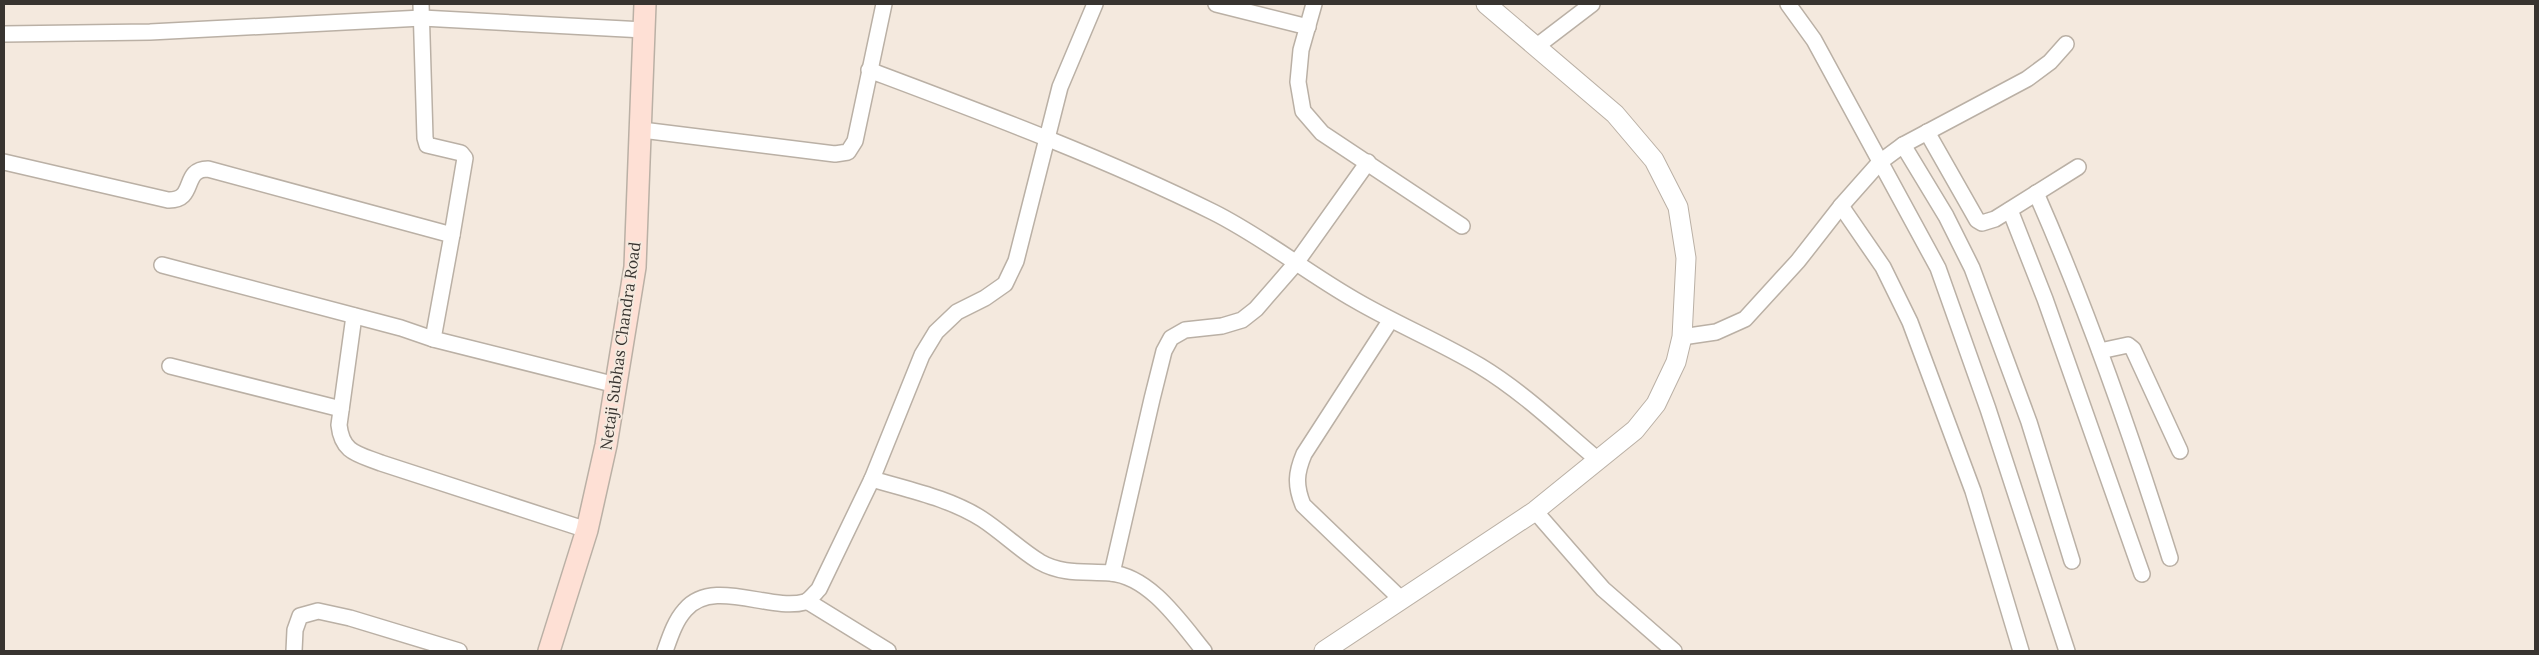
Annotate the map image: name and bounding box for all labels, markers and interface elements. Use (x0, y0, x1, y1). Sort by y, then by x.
street label: Netaji Subhas Chandra Road (595, 240, 645, 451)

